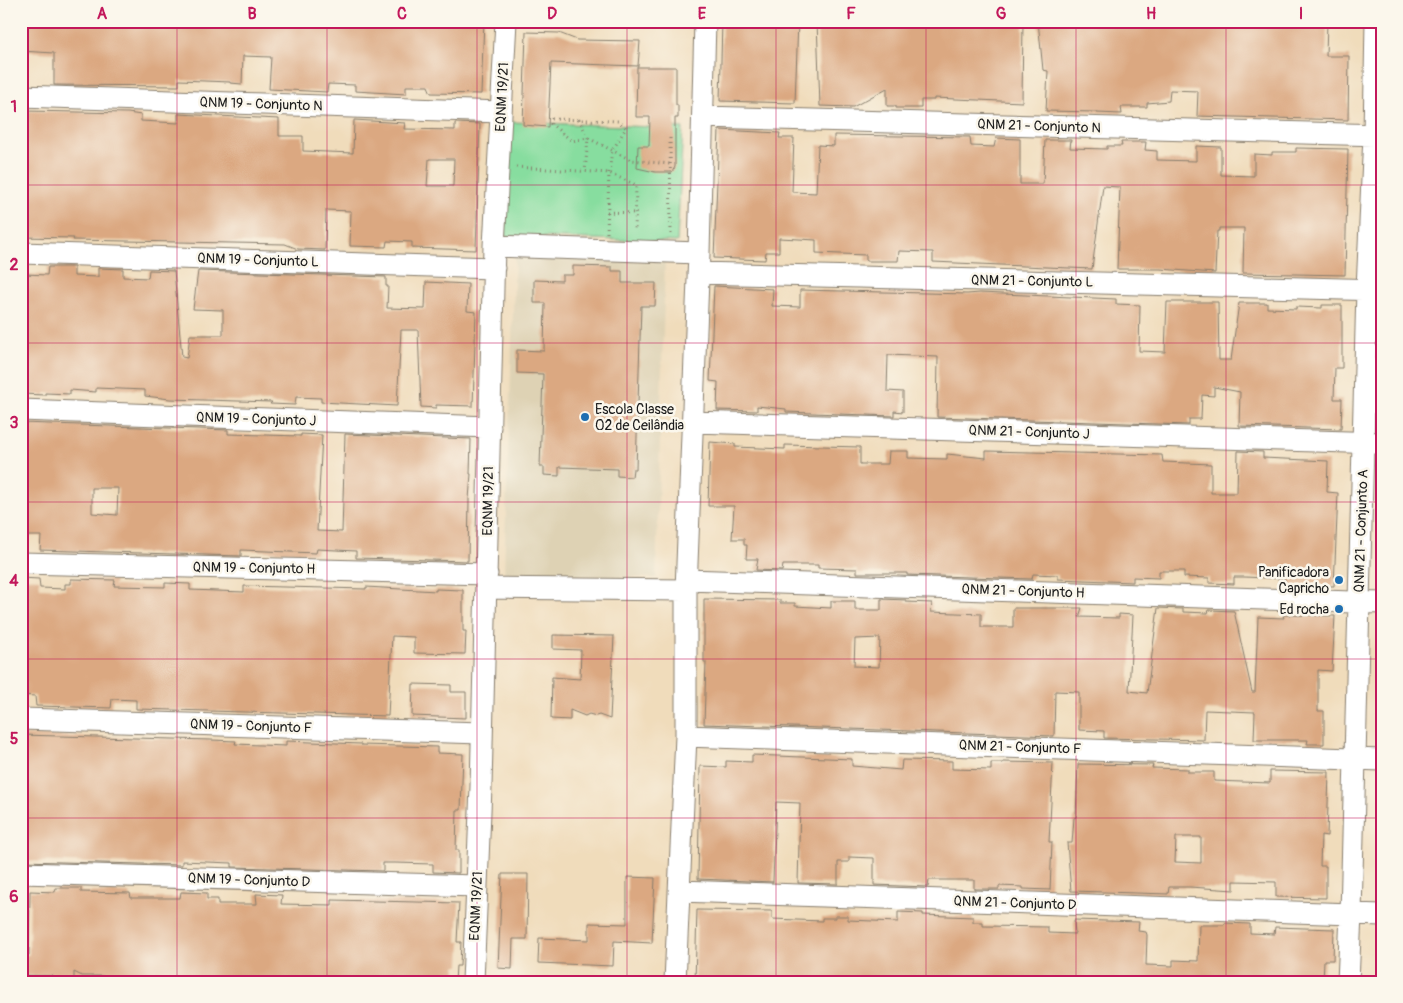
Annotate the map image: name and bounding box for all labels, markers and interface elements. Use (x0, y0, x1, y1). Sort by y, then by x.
text: A (97, 4, 108, 24)
text: B (247, 4, 257, 24)
text: C (397, 4, 407, 24)
text: D (547, 4, 557, 24)
text: E (698, 4, 707, 24)
text: F (846, 4, 856, 24)
text: G (996, 4, 1007, 24)
text: H (1146, 4, 1156, 24)
text: I (1299, 4, 1303, 24)
street label: EQNM 19/21 (492, 62, 512, 132)
street label: QNM 19 - Conjunto N (199, 93, 323, 115)
text: 1 (11, 97, 17, 117)
street label: QNM 21 - Conjunto N (977, 115, 1101, 137)
street label: QNM 19 - Conjunto L (197, 249, 319, 271)
text: 2 (10, 255, 19, 275)
street label: QNM 21 - Conjunto L (971, 271, 1093, 291)
place label: Escola Classe 02 de Ceilândia (595, 401, 684, 434)
street label: QNM 19 - Conjunto J (195, 408, 317, 430)
marker: Escola Classe 02 de Ceilândia (579, 411, 591, 423)
text: 3 (10, 413, 19, 433)
street label: QNM 21 - Conjunto J (968, 421, 1090, 443)
street label: EQNM 19/21 (479, 466, 497, 536)
street label: QNM 21 - Conjunto A (1350, 469, 1372, 593)
street label: QNM 19 - Conjunto H (193, 558, 316, 578)
place label: Panificadora Capricho (1258, 564, 1329, 597)
text: 4 (9, 571, 19, 591)
marker: Panificadora Capricho (1333, 574, 1345, 586)
street label: QNM 21 - Conjunto H (961, 580, 1085, 602)
place label: Ed rocha (1279, 601, 1329, 618)
marker: Ed rocha (1333, 603, 1345, 615)
street label: QNM 19 - Conjunto F (190, 715, 312, 737)
text: 5 (10, 729, 19, 749)
street label: QNM 21 - Conjunto F (958, 736, 1082, 758)
street label: QNM 19 - Conjunto D (187, 869, 311, 891)
street label: EQNM 19/21 (466, 871, 486, 941)
text: 6 (9, 887, 19, 907)
street label: QNM 21 - Conjunto D (953, 892, 1077, 914)

